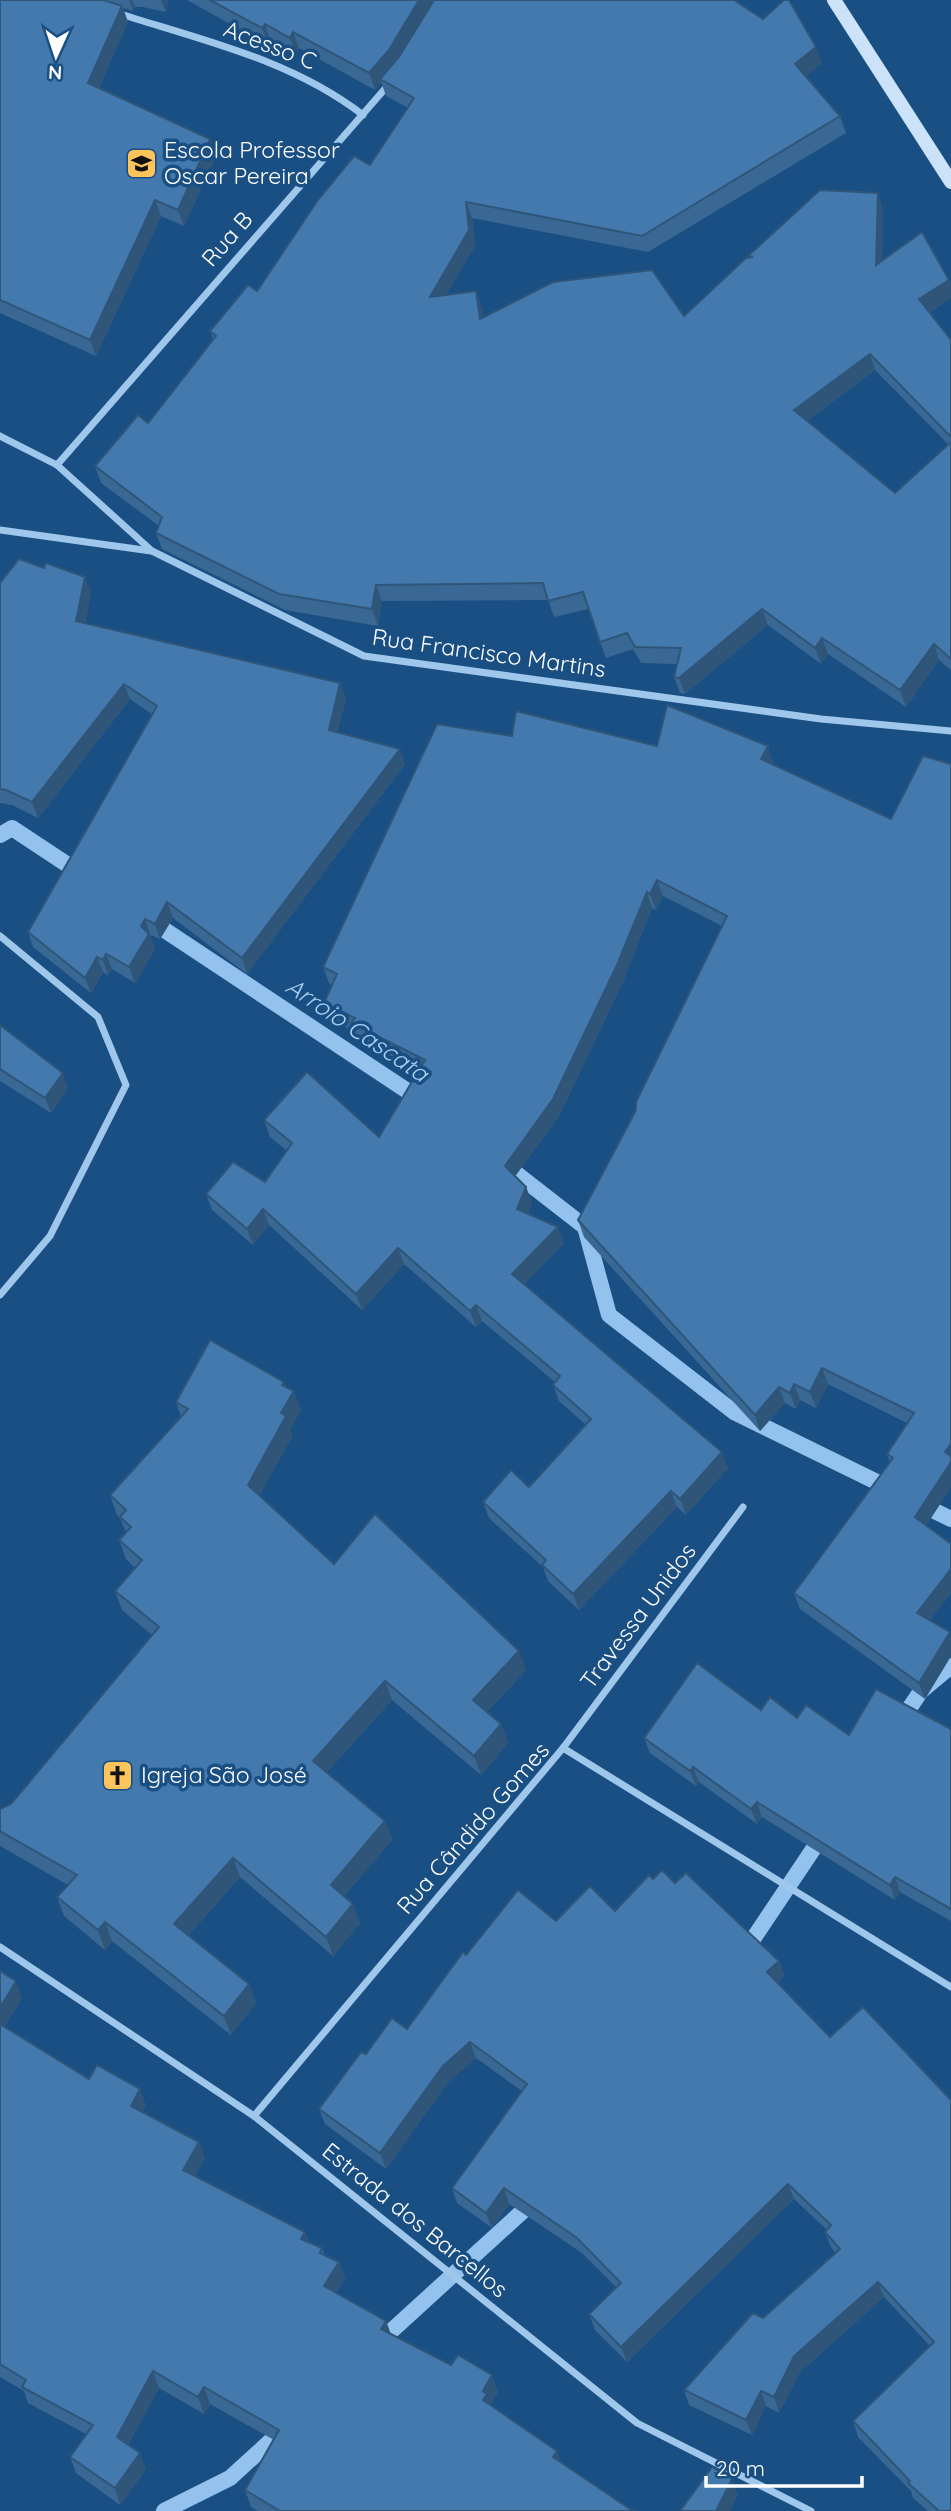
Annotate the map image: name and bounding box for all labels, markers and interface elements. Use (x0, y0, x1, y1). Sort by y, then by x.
street label: Acesso C (220, 14, 320, 75)
north arrow (21, 21, 91, 91)
text: N (48, 61, 63, 85)
place label: Escola Professor Oscar Pereira (164, 135, 340, 190)
school or university icon: Escola Professor Oscar Pereira (124, 146, 158, 180)
street label: Rua B (195, 205, 258, 272)
street label: Rua Francisco Martins (370, 622, 608, 683)
water label: Arroio Cascata (281, 971, 436, 1089)
street label: Travessa Unidos (573, 1537, 702, 1694)
street label: Rua Cândido Gomes (390, 1736, 555, 1920)
church icon: Igreja São José (101, 1758, 135, 1792)
place label: Igreja São José (141, 1760, 307, 1789)
street label: Estrada dos Barcellos (317, 2136, 514, 2303)
scale bar (706, 2444, 862, 2488)
text: 20 m (716, 2455, 765, 2481)

